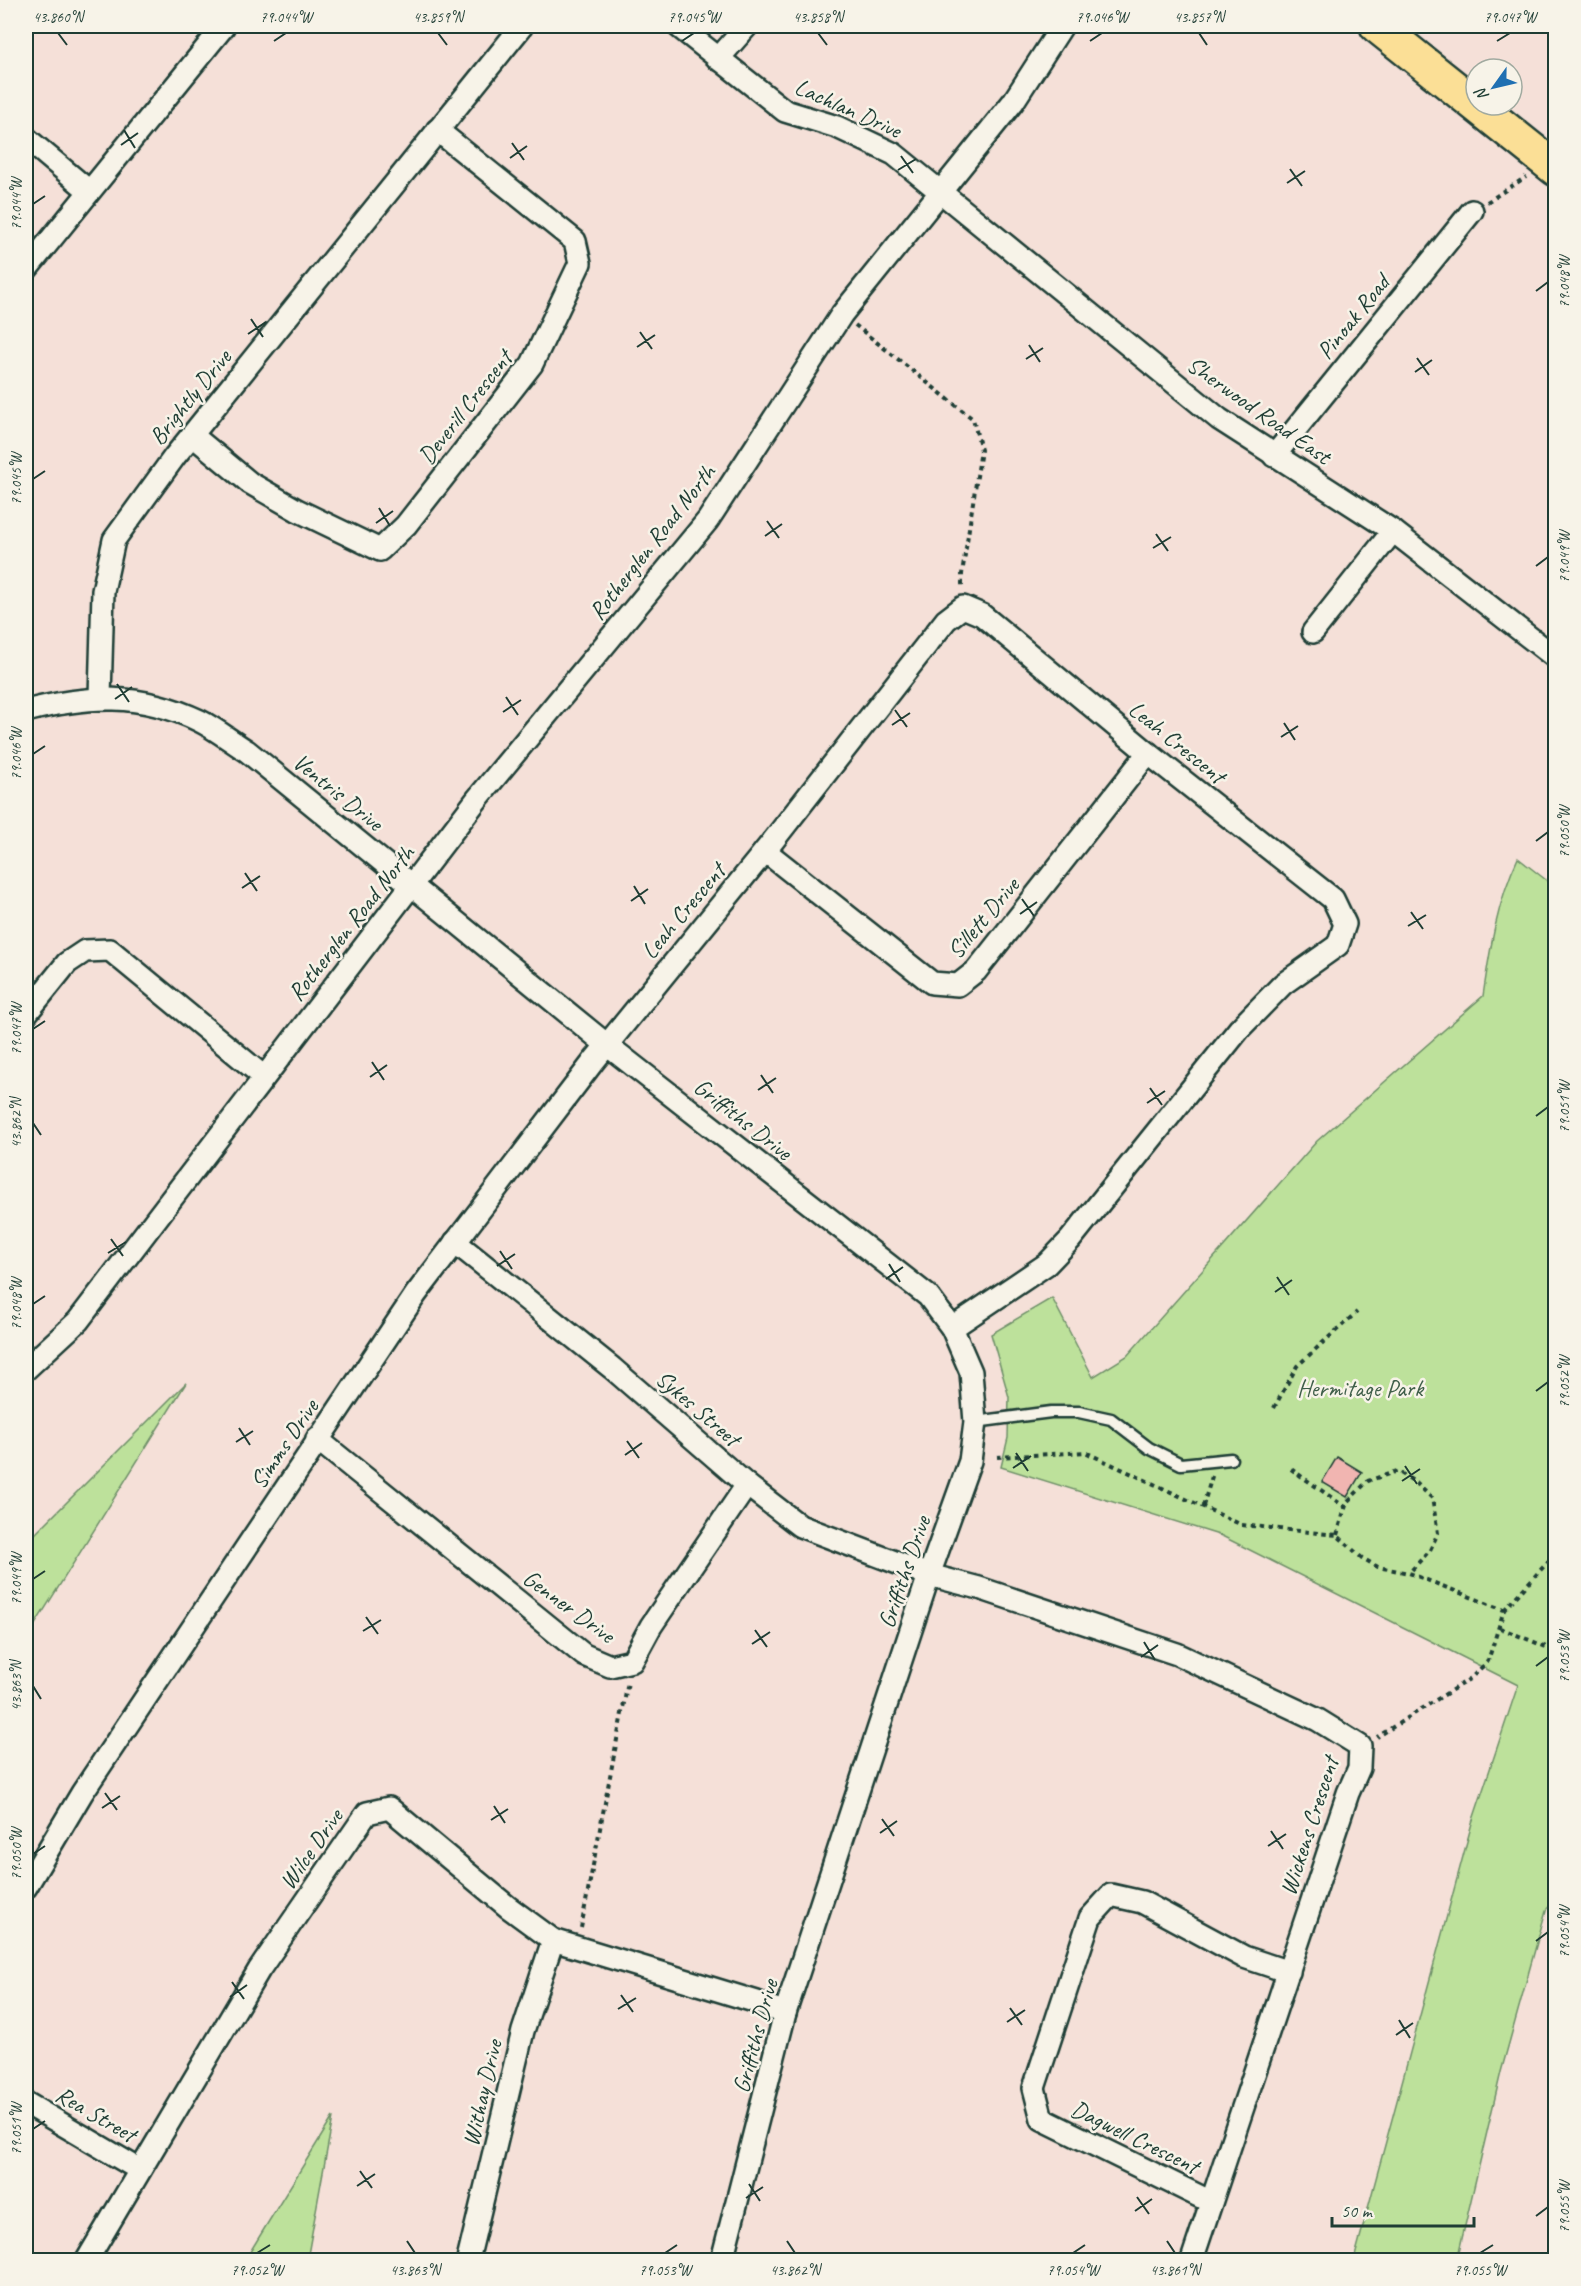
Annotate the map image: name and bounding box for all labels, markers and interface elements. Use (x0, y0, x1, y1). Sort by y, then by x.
text: 43.860°N (33, 8, 86, 27)
text: 79.044°W (260, 8, 315, 27)
text: 43.859°N (413, 8, 466, 27)
text: 79.045°W (668, 8, 723, 27)
text: 43.858°N (793, 8, 846, 27)
text: 79.046°W (1076, 8, 1131, 27)
text: 43.857°N (1174, 8, 1227, 27)
text: 79.047°W (1484, 8, 1539, 27)
north arrow (1464, 57, 1524, 117)
street label: Lachlan Drive (790, 71, 908, 146)
text: N (1470, 83, 1493, 105)
text: 79.044°W (7, 175, 26, 230)
text: 79.048°W (1555, 253, 1574, 308)
street label: Pinoak Road (1310, 266, 1398, 365)
street label: Brightly Drive (142, 341, 239, 451)
street label: Deverill Crescent (411, 342, 520, 470)
street label: Sherwood Road East (1181, 349, 1338, 472)
text: 79.045°W (7, 450, 26, 505)
street label: Rotherglen Road North (582, 457, 723, 626)
text: 79.049°W (1555, 528, 1574, 583)
street label: Leah Crescent (1123, 694, 1234, 792)
text: 79.046°W (7, 725, 26, 780)
street label: Ventris Drive (287, 747, 391, 839)
text: 79.050°W (1555, 803, 1574, 858)
street label: Rotherglen Road North (281, 838, 422, 1007)
street label: Leah Crescent (634, 855, 734, 965)
street label: Sillett Drive (940, 870, 1027, 965)
text: 79.047°W (7, 1000, 26, 1055)
street label: Griffiths Drive (688, 1071, 800, 1168)
text: 79.051°W (1555, 1078, 1574, 1133)
text: 43.862°N (7, 1095, 26, 1148)
text: 79.048°W (7, 1275, 26, 1330)
text: 79.052°W (1555, 1353, 1574, 1408)
street label: Sykes Street (650, 1363, 749, 1455)
park label: Hermitage Park (1297, 1373, 1425, 1403)
street label: Simms Drive (243, 1392, 326, 1495)
street label: Griffiths Drive (871, 1510, 938, 1632)
text: 79.049°W (7, 1550, 26, 1605)
street label: Genner Drive (517, 1563, 623, 1651)
text: 79.053°W (1555, 1628, 1574, 1683)
text: 43.863°N (7, 1658, 26, 1711)
street label: Wickens Crescent (1273, 1750, 1346, 1899)
street label: Wilce Drive (273, 1801, 351, 1895)
text: 79.050°W (7, 1825, 26, 1880)
text: 79.054°W (1555, 1903, 1574, 1958)
street label: Griffiths Drive (725, 1974, 785, 2096)
street label: Withay Drive (455, 2035, 509, 2149)
street label: Rea Street (51, 2079, 144, 2150)
street label: Dagwell Crescent (1066, 2093, 1206, 2182)
text: 79.051°W (7, 2100, 26, 2155)
text: 79.055°W (1555, 2178, 1574, 2233)
scale bar (1332, 2190, 1474, 2228)
text: 50 m (1341, 2200, 1374, 2222)
text: 79.052°W (231, 2261, 286, 2280)
text: 43.863°N (390, 2261, 443, 2280)
text: 79.053°W (639, 2261, 694, 2280)
text: 43.862°N (770, 2261, 823, 2280)
text: 79.054°W (1047, 2261, 1102, 2280)
text: 43.861°N (1150, 2261, 1203, 2280)
text: 79.055°W (1454, 2261, 1509, 2280)

